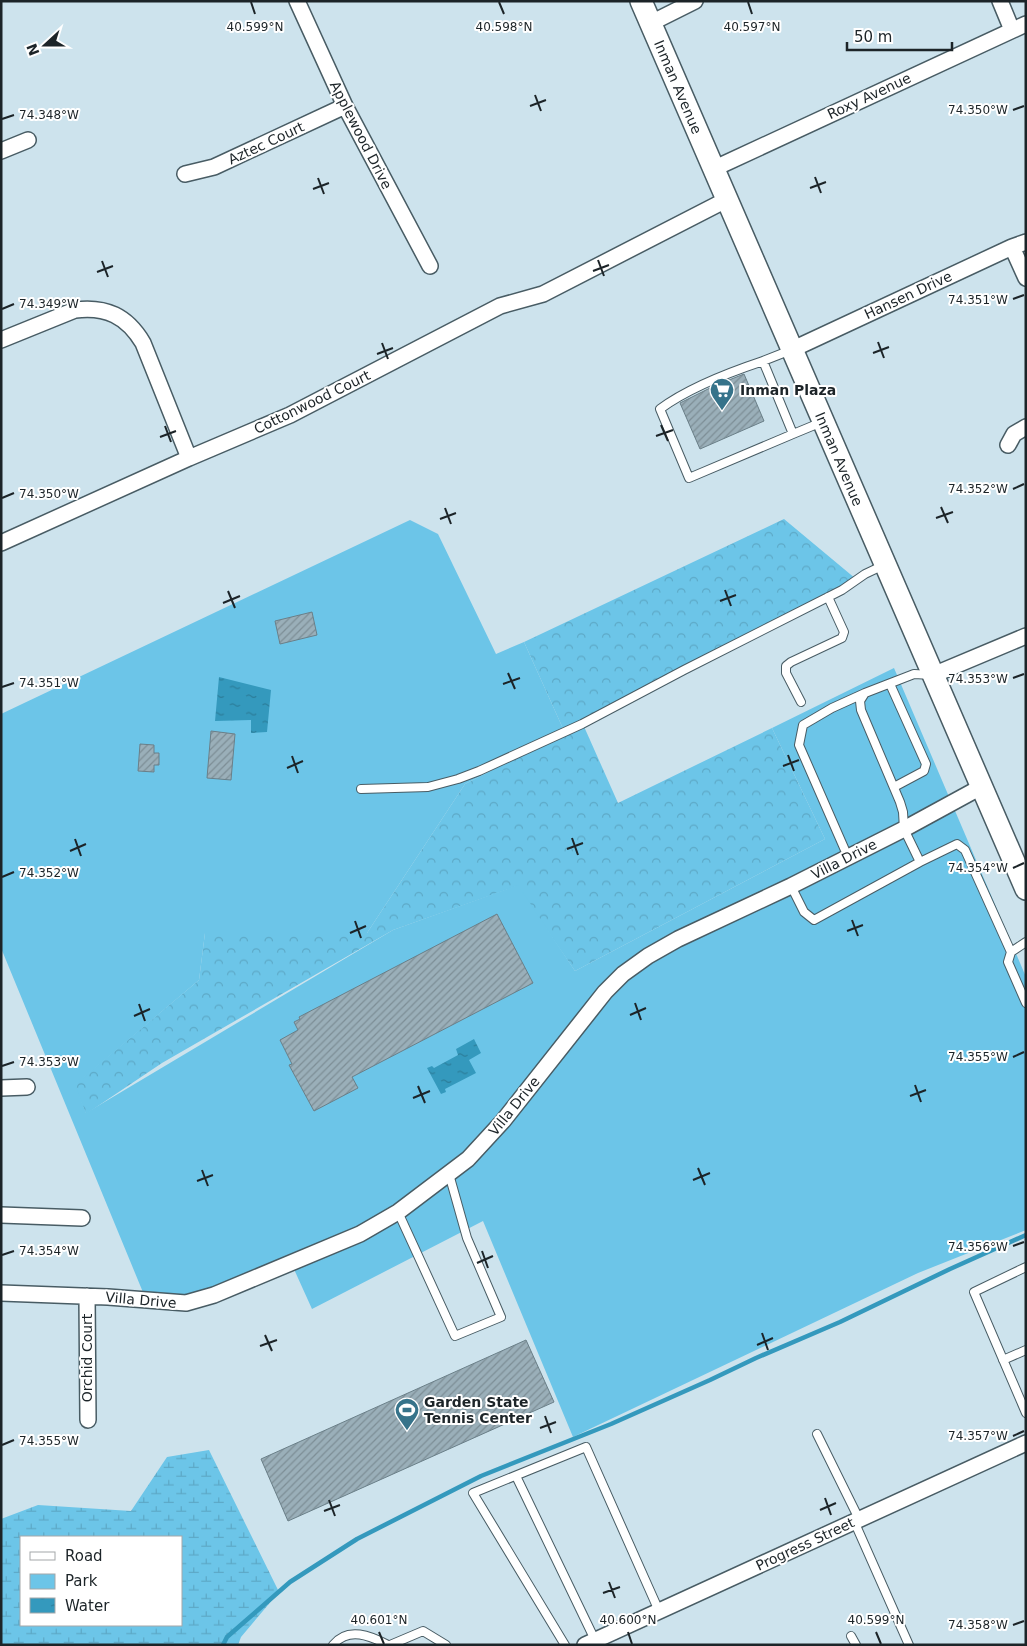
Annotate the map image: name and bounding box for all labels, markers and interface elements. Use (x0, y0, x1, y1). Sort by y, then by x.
north arrow (20, 20, 70, 70)
text: 40.599°N (227, 20, 283, 34)
text: 40.598°N (476, 20, 532, 34)
text: 40.597°N (724, 20, 780, 34)
scale bar (847, 20, 952, 52)
text: 50 m (854, 28, 892, 46)
street label: Inman Avenue (651, 38, 705, 136)
text: N (23, 41, 42, 58)
street label: Roxy Avenue (825, 70, 913, 122)
street label: Applewood Drive (327, 78, 395, 192)
text: 74.350°W (948, 103, 1008, 117)
text: 74.348°W (19, 108, 79, 122)
street label: Aztec Court (226, 118, 307, 168)
street label: Hansen Drive (862, 268, 954, 322)
text: 74.351°W (948, 293, 1008, 307)
text: 74.349°W (19, 297, 79, 311)
street label: Cottonwood Court (251, 367, 373, 437)
supermarket icon: Inman Plaza (709, 377, 735, 411)
place label: Inman Plaza (740, 382, 836, 398)
street label: Inman Avenue (812, 410, 866, 508)
text: 74.352°W (948, 482, 1008, 496)
text: 74.350°W (19, 487, 79, 501)
text: 74.353°W (948, 672, 1008, 686)
text: 74.351°W (19, 676, 79, 690)
street label: Villa Drive (809, 836, 879, 882)
text: 74.354°W (948, 861, 1008, 875)
text: 74.352°W (19, 866, 79, 880)
text: 74.355°W (948, 1050, 1008, 1064)
text: 74.353°W (19, 1055, 79, 1069)
street label: Villa Drive (485, 1073, 543, 1139)
text: 74.356°W (948, 1240, 1008, 1254)
text: 74.354°W (19, 1244, 79, 1258)
street label: Villa Drive (105, 1289, 177, 1311)
street label: Orchid Court (79, 1313, 95, 1402)
place label: Garden State Tennis Center (424, 1394, 532, 1426)
sports icon: Garden State Tennis Center (394, 1397, 420, 1431)
text: 74.357°W (948, 1429, 1008, 1443)
text: 74.355°W (19, 1434, 79, 1448)
street label: Progress Street (753, 1514, 857, 1574)
legend (20, 1536, 182, 1626)
text: Road (65, 1547, 103, 1565)
text: Park (65, 1572, 98, 1590)
text: Water (65, 1597, 110, 1615)
text: 40.601°N (351, 1613, 407, 1627)
text: 40.600°N (600, 1613, 656, 1627)
text: 40.599°N (848, 1613, 904, 1627)
text: 74.358°W (948, 1618, 1008, 1632)

